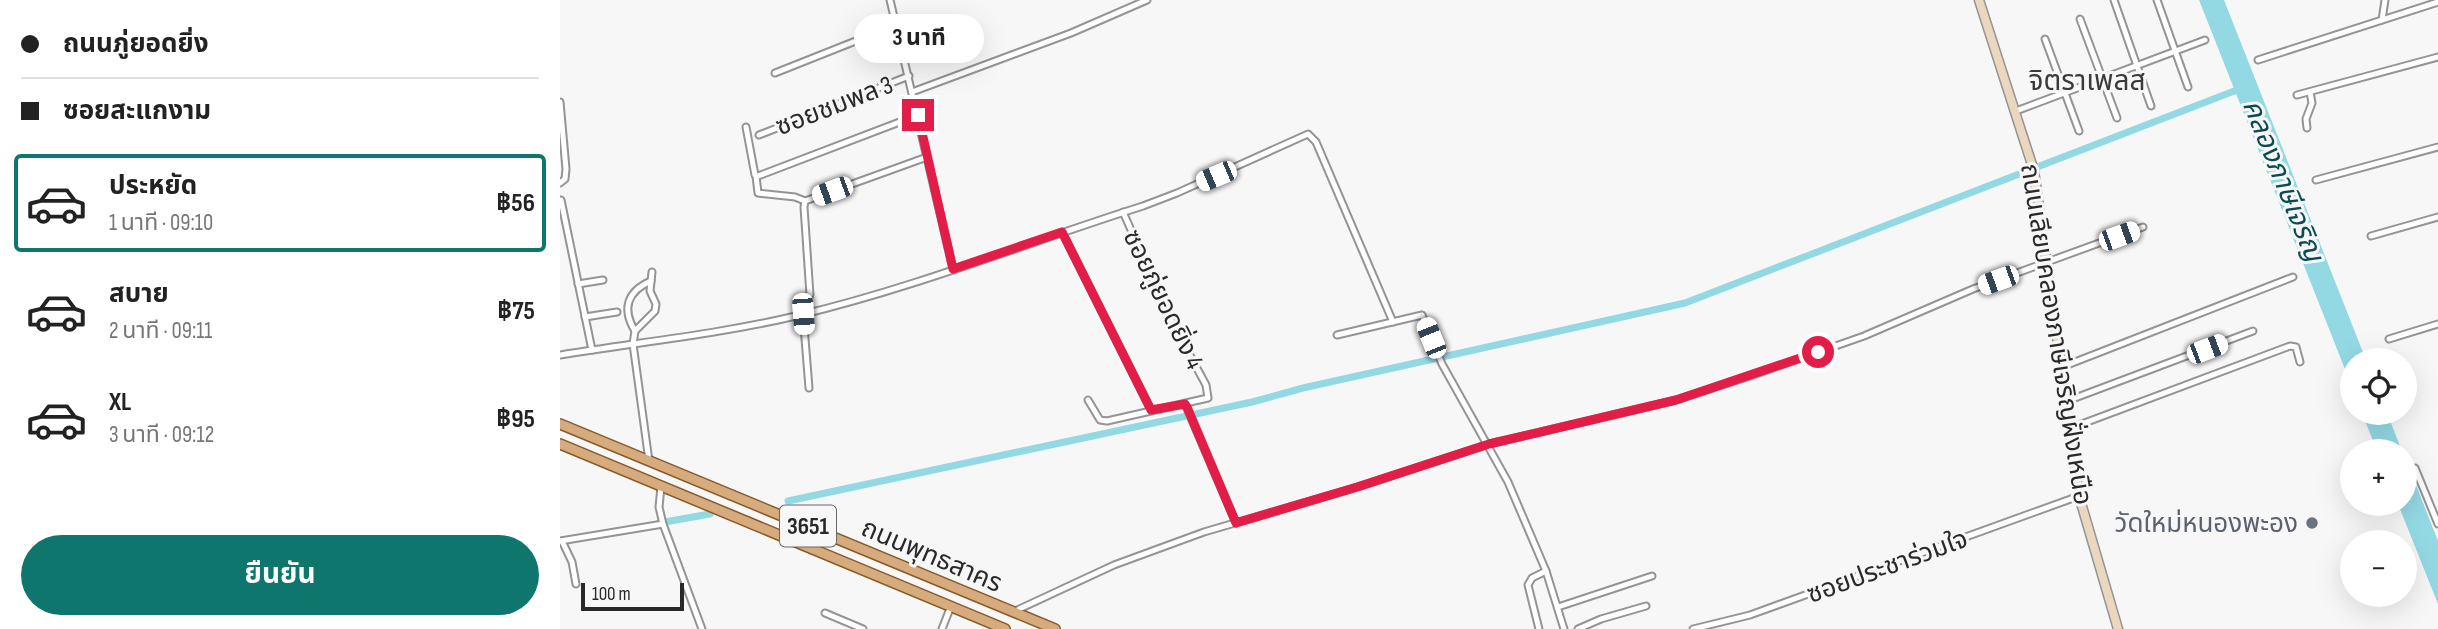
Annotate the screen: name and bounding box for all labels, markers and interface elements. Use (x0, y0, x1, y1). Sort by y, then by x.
callout: 3 นาที (853, 13, 983, 62)
text: 3 นาที (892, 24, 946, 52)
text: ถนนภู่ยอดยิ่ง (63, 29, 209, 60)
district label: จิตราเพลส (2029, 65, 2145, 98)
street label: ซอยชมพล 3 (772, 70, 898, 143)
water label: คลองภาษีเจริญ (2235, 95, 2331, 268)
text: ซอยสะแกงาม (63, 96, 211, 127)
route end (902, 99, 934, 131)
car (1193, 158, 1240, 194)
street label: ถนนเลียบคลองภาษีเจริญฝั่งเหนือ (2013, 161, 2101, 507)
text: ประหยัด (109, 171, 197, 202)
icon: car (25, 172, 88, 235)
car (809, 174, 856, 208)
text: ฿56 (496, 188, 535, 219)
text: 1 นาที · 09:10 (109, 209, 213, 237)
car (2096, 219, 2143, 253)
street label: ซอยภู่ยอดยิ่ง 4 (1116, 224, 1212, 375)
car (1975, 263, 2022, 297)
text: สบาย (109, 279, 169, 310)
icon: car (25, 280, 88, 343)
car (792, 292, 815, 336)
text: ฿75 (497, 296, 535, 327)
car (1414, 315, 1449, 361)
text: 2 นาที · 09:11 (109, 317, 212, 345)
car (2184, 332, 2231, 366)
route start (1802, 336, 1834, 368)
map controls (2340, 348, 2417, 607)
button: locate (2340, 348, 2417, 425)
text: XL (109, 387, 131, 418)
icon: car (25, 388, 88, 451)
text: ฿95 (496, 404, 535, 435)
text: 3 นาที · 09:12 (109, 421, 214, 449)
button: + (2340, 439, 2417, 516)
road number: 3651 (780, 505, 836, 546)
place label: วัดใหม่หนองพะอง (2115, 509, 2298, 540)
street label: ถนนพุทธสาคร (856, 513, 1006, 600)
marker: วัดใหม่หนองพะอง (2304, 515, 2320, 531)
street label: ซอยประชาร่วมใจ (1803, 524, 1972, 611)
button: − (2340, 530, 2417, 607)
button: ยืนยัน (21, 535, 539, 615)
scale bar (581, 580, 684, 612)
text: 100 m (592, 583, 631, 606)

